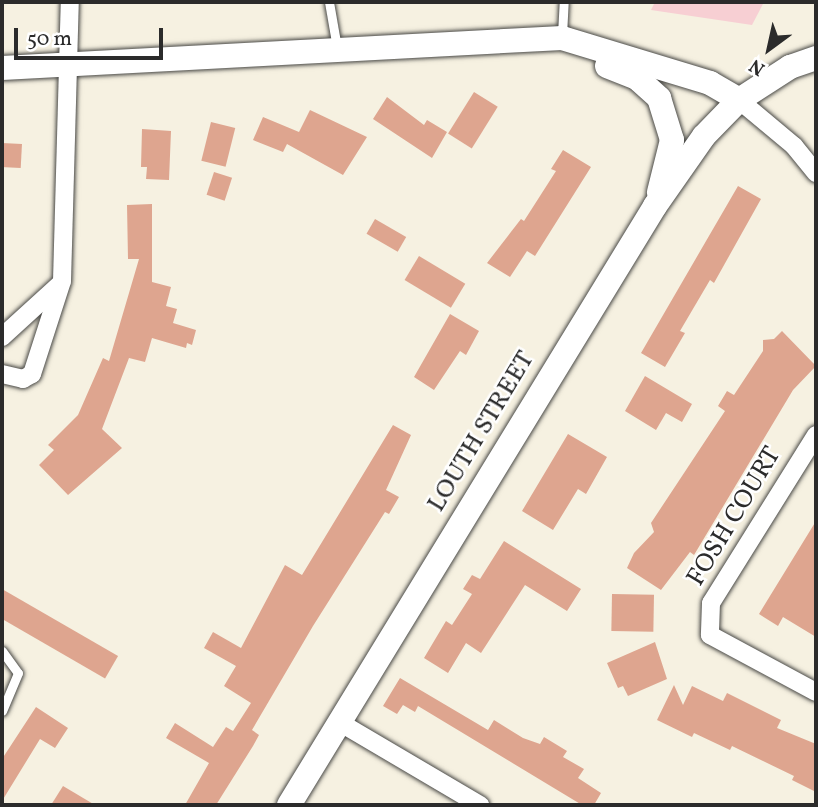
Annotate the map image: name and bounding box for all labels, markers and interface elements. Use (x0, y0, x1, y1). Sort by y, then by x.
scale bar (18, 14, 166, 58)
north arrow (734, 14, 804, 84)
text: 50 m (27, 25, 72, 54)
text: N (745, 52, 770, 81)
street label: LOUTH STREET (422, 346, 542, 518)
street label: FOSH COURT (681, 442, 789, 592)

